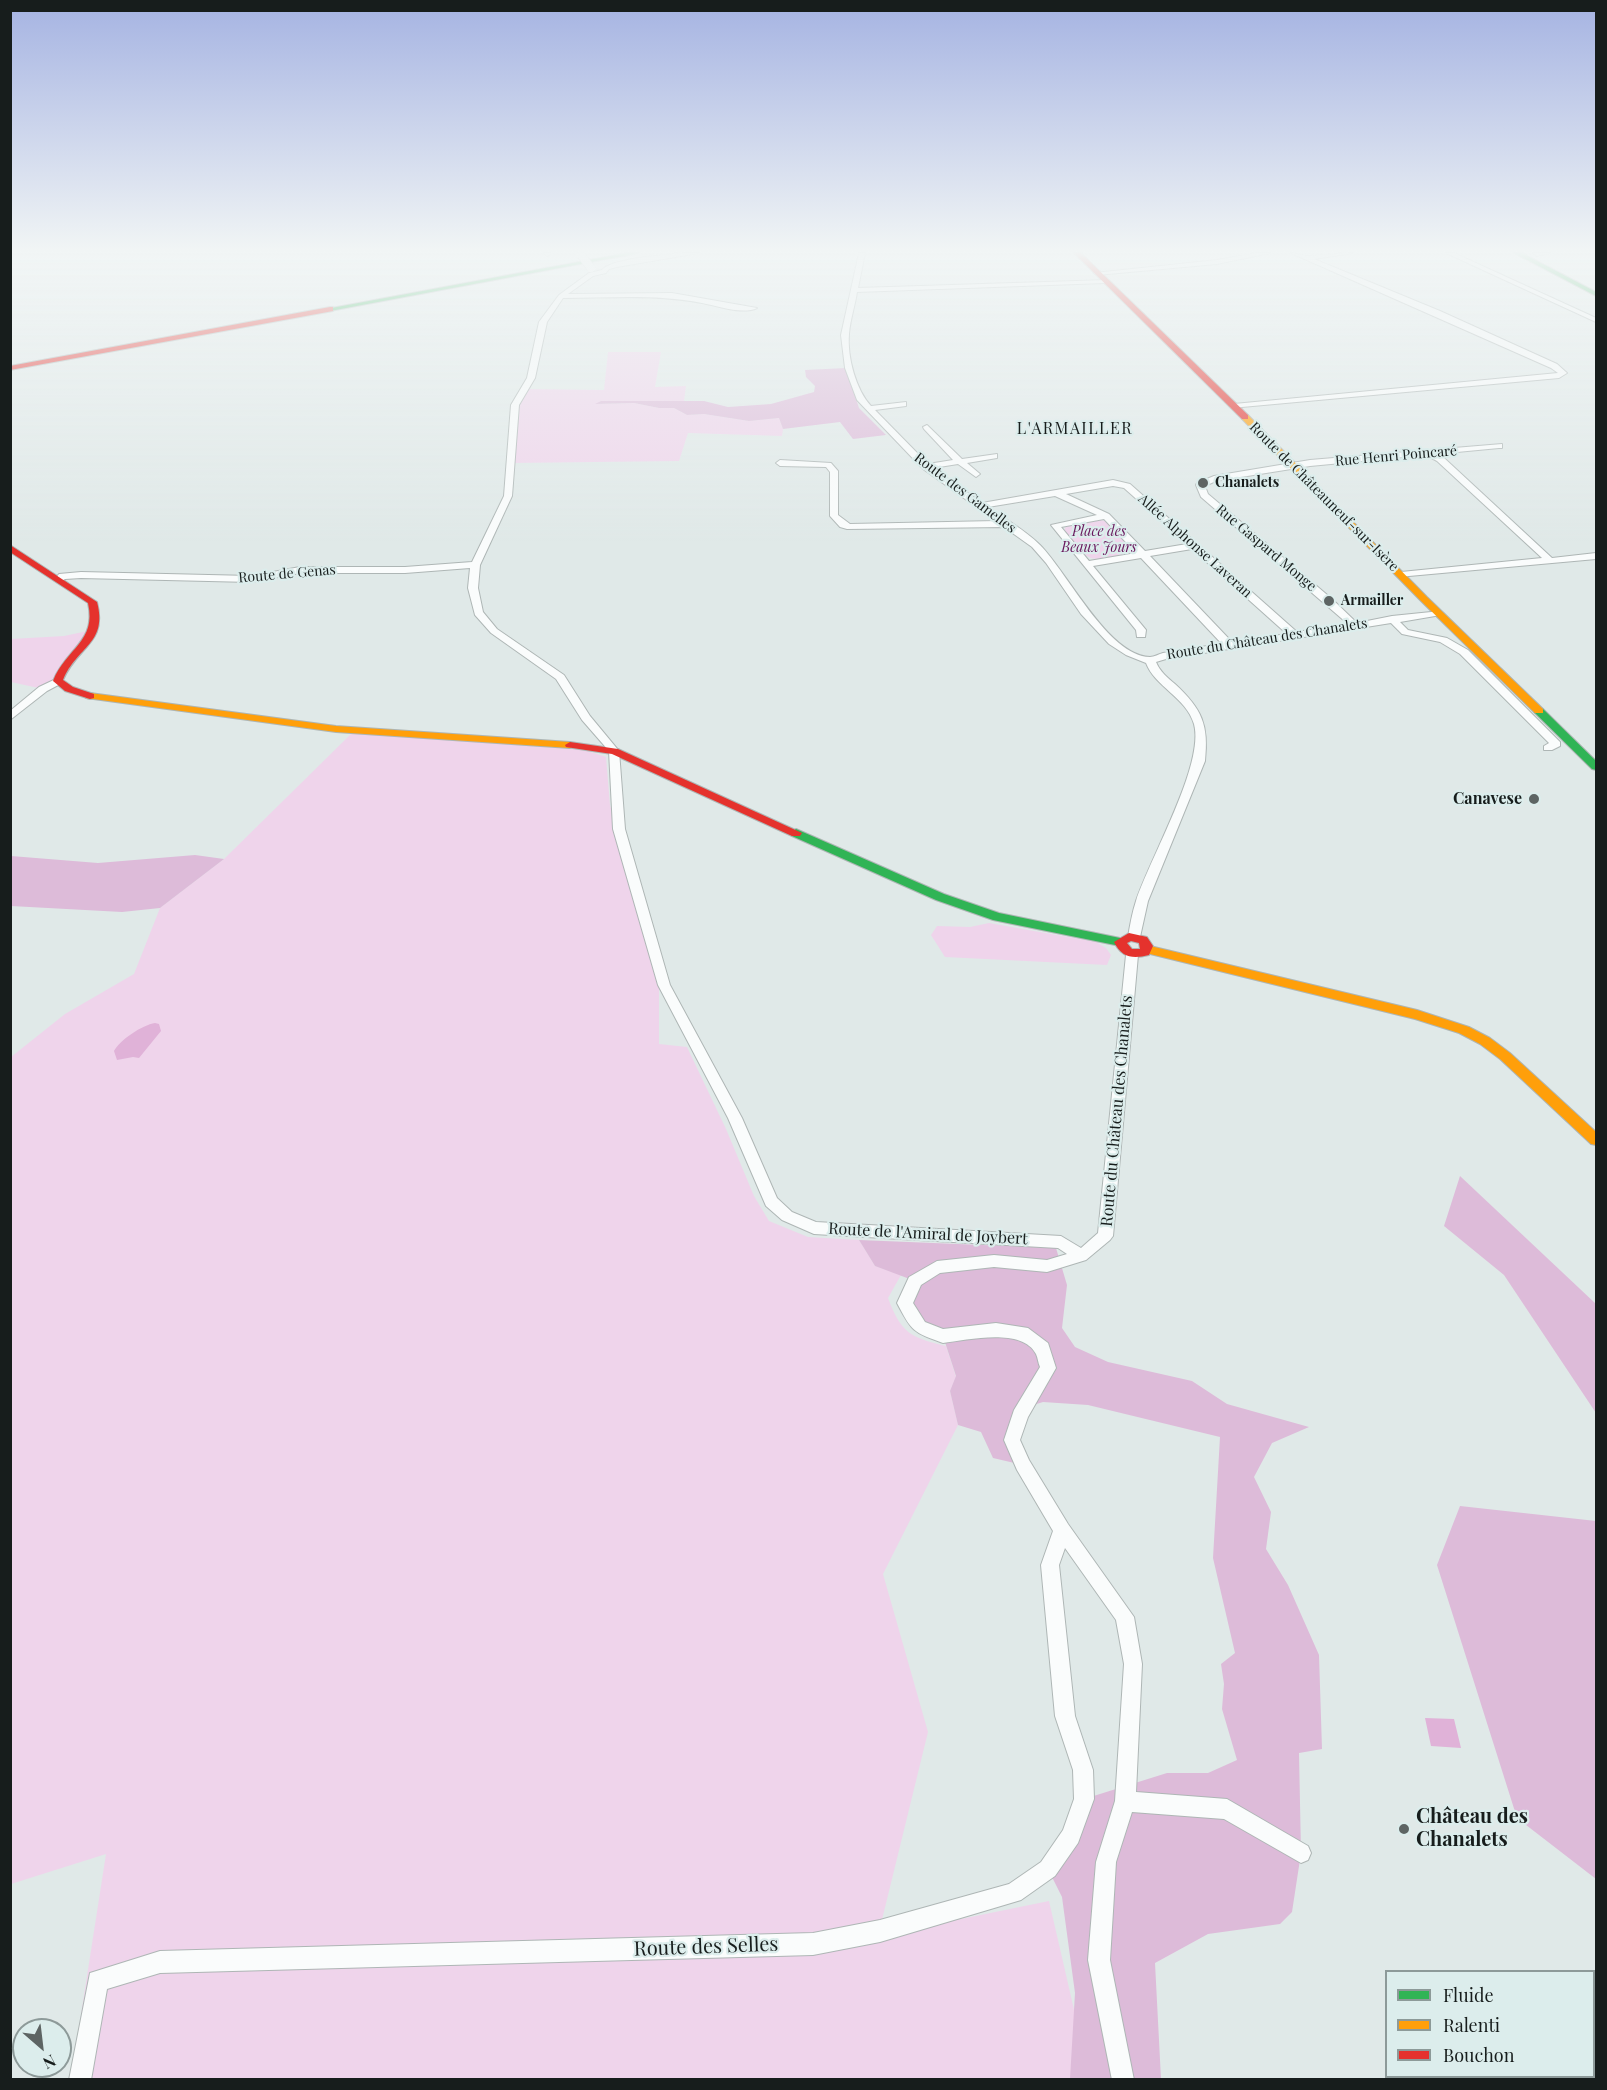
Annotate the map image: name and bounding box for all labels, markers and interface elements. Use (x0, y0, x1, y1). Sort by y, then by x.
district label: L'ARMAILLER (1017, 419, 1133, 439)
street label: Route de Châteauneuf-sur-Isère (1246, 419, 1402, 575)
street label: Rue Henri Poincaré (1334, 442, 1458, 470)
street label: Route des Gamelles (911, 449, 1019, 537)
place label: Chanalets (1215, 475, 1279, 491)
marker: Chanalets (1196, 476, 1210, 490)
street label: Allée Alphonse Laveran (1135, 491, 1255, 601)
street label: Rue Gaspard Monge (1212, 501, 1320, 595)
park label: Place des Beaux Jours (1061, 524, 1137, 556)
street label: Route de Genas (238, 561, 336, 587)
place label: Armailler (1341, 593, 1403, 609)
marker: Armailler (1322, 594, 1336, 608)
street label: Route du Château des Chanalets (1165, 615, 1369, 663)
place label: Canavese (1453, 789, 1522, 809)
marker: Canavese (1527, 792, 1541, 806)
street label: Route du Château des Chanalets (1097, 995, 1137, 1227)
street label: Route de l'Amiral de Joybert (828, 1219, 1028, 1249)
place label: Château des Chanalets (1416, 1805, 1528, 1852)
marker: Château des Chanalets (1397, 1822, 1411, 1836)
street label: Route des Selles (633, 1932, 779, 1962)
legend (1385, 1970, 1595, 2078)
text: Fluide (1443, 1983, 1494, 2007)
text: Ralenti (1443, 2013, 1500, 2037)
north arrow (12, 2018, 72, 2078)
text: Bouchon (1443, 2043, 1514, 2067)
text: N (40, 2051, 60, 2075)

